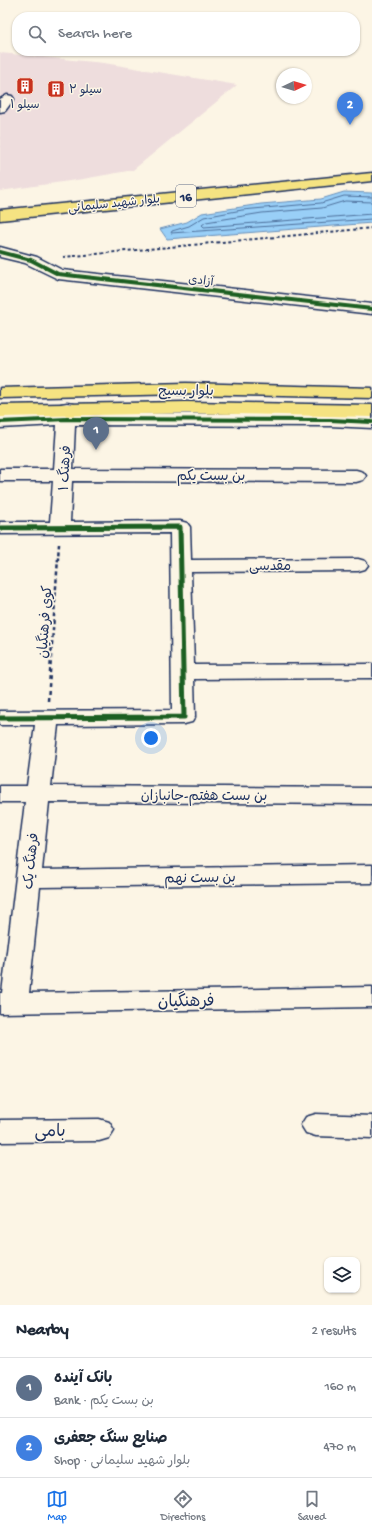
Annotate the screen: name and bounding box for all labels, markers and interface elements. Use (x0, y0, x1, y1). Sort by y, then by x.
search box (12, 12, 360, 56)
icon: search (26, 23, 48, 45)
text: Search here (58, 25, 132, 43)
north arrow (276, 68, 312, 104)
building icon: سیلو ۱ (15, 76, 35, 96)
building icon: سیلو ۲ (46, 79, 66, 99)
place label: سیلو ۲ (69, 84, 102, 98)
pin: 2 (337, 92, 363, 125)
place label: سیلو ۱ (10, 99, 40, 113)
road number: 16 (176, 185, 196, 207)
street label: بلوار شهید سلیمانی (68, 193, 161, 217)
street label: آزادی (187, 273, 215, 290)
street label: بلوار بسیج (158, 384, 214, 401)
pin: 1 (83, 417, 109, 450)
street label: فرهنگ ۱ (55, 445, 76, 491)
street label: بن بست یکم (177, 469, 245, 486)
street label: مقدسی (249, 559, 291, 576)
street label: کوی فرهنگیان (33, 585, 58, 659)
your location (141, 728, 161, 748)
street label: بن بست هفتم-جانبازان (141, 789, 267, 806)
street label: فرهنگ یک (19, 832, 44, 890)
street label: بن بست نهم (164, 870, 236, 889)
street label: فرهنگیان (157, 990, 215, 1013)
street label: بامی (34, 1123, 66, 1143)
map controls (324, 1257, 360, 1293)
button: layers (324, 1257, 360, 1293)
text: Nearby (16, 1321, 69, 1341)
text: 2 results (311, 1324, 356, 1339)
text: بانک آینده (54, 1370, 112, 1388)
text: 1 (26, 1380, 32, 1395)
text: 160 m (324, 1380, 356, 1395)
text: Bank · بن بست یکم (54, 1394, 154, 1409)
text: صنایع سنگ جعفری (54, 1430, 167, 1448)
text: 2 (26, 1440, 32, 1455)
text: 470 m (323, 1440, 356, 1455)
text: Shop · بلوار شهید سلیمانی (54, 1454, 190, 1469)
tab: Map (46, 1488, 68, 1524)
tab: Directions (161, 1488, 205, 1524)
tab: Saved (298, 1488, 326, 1524)

